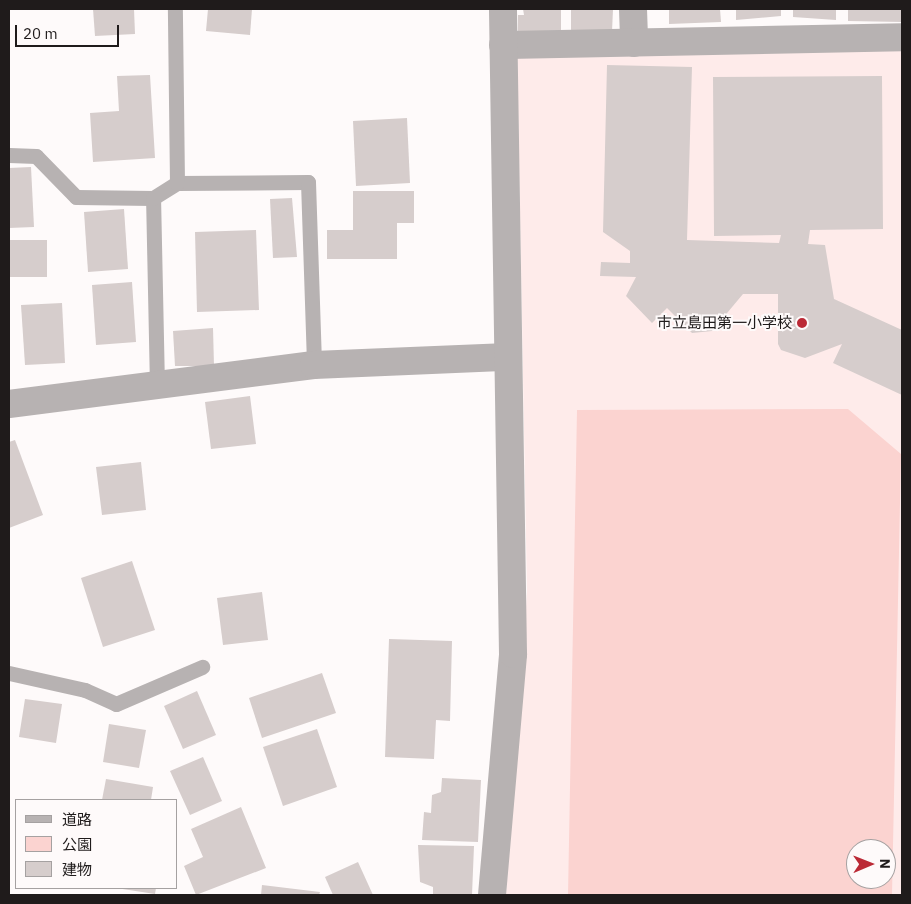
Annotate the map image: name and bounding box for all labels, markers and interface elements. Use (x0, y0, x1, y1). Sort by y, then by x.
scale bar (18, 15, 121, 47)
text: 20 m (23, 24, 58, 43)
place label: 市立島田第一小学校 (657, 314, 792, 332)
marker: 市立島田第一小学校 (796, 317, 808, 329)
legend (15, 799, 178, 889)
text: 道路 (62, 810, 92, 829)
text: 公園 (62, 835, 92, 854)
north arrow (846, 839, 896, 889)
text: N (876, 859, 894, 869)
text: 建物 (62, 860, 92, 879)

